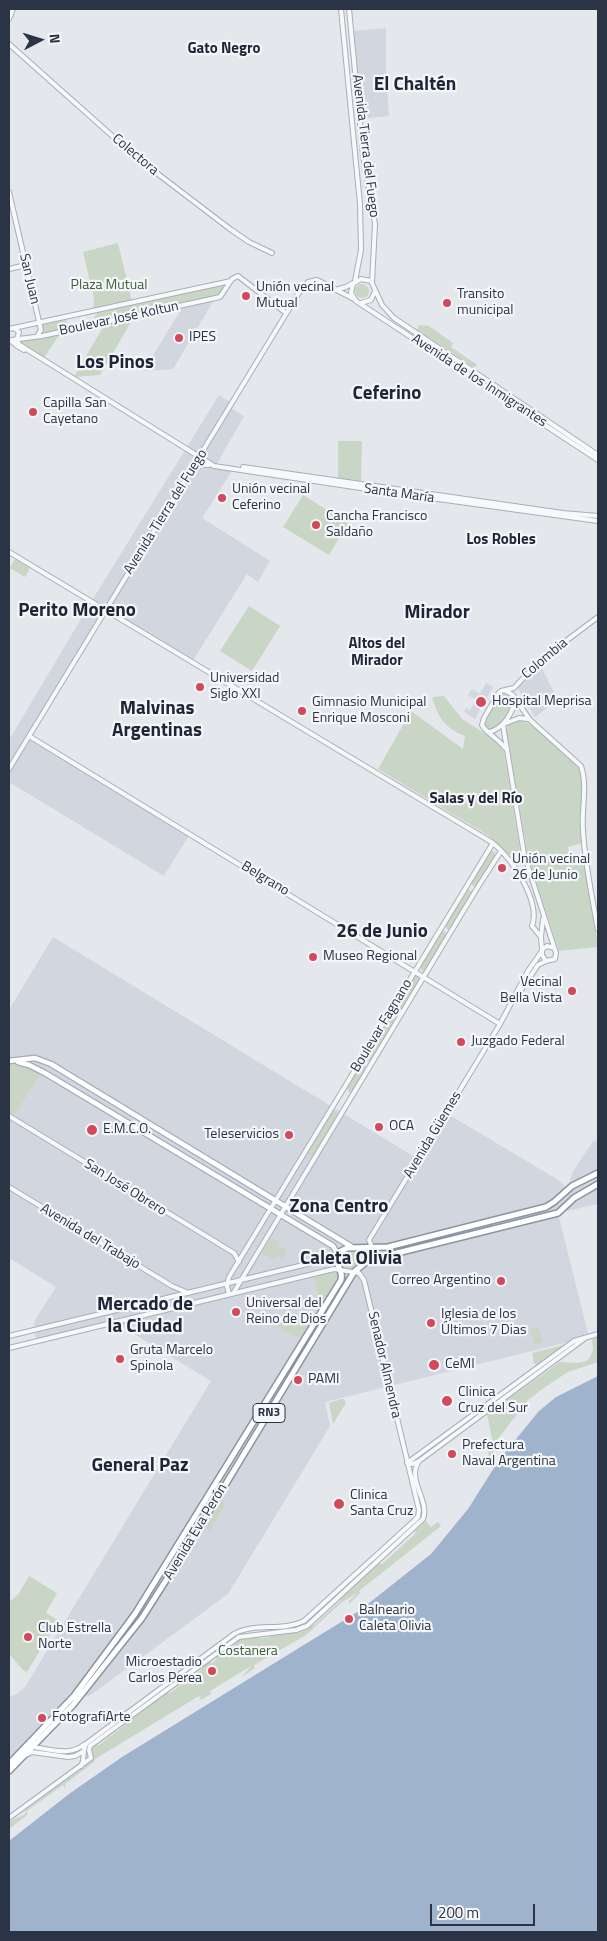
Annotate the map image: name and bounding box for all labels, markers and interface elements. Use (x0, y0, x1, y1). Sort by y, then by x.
north arrow (15, 15, 65, 65)
text: N (45, 33, 66, 44)
district label: Gato Negro (187, 40, 261, 58)
street label: Avenida Tierra del Fuego (348, 73, 382, 219)
district label: El Chaltén (374, 74, 456, 96)
street label: Colectora (108, 131, 162, 179)
street label: San Juan (15, 252, 43, 306)
park label: Plaza Mutual (71, 278, 147, 294)
place label: Unión vecinal Mutual (256, 280, 334, 312)
place label: Transito municipal (457, 287, 514, 320)
marker: Unión vecinal Mutual (240, 290, 252, 302)
marker: Transito municipal (441, 297, 453, 309)
street label: Boulevar José Koltun (58, 298, 180, 340)
place label: IPES (189, 330, 216, 346)
street label: Avenida de los Inmigrantes (408, 331, 550, 431)
marker: IPES (173, 332, 185, 344)
district label: Los Pinos (76, 352, 154, 374)
district label: Ceferino (353, 383, 421, 405)
place label: Capilla San Cayetano (43, 396, 107, 428)
marker: Capilla San Cayetano (27, 406, 39, 418)
street label: Avenida Tierra del Fuego (121, 446, 211, 578)
street label: Santa María (363, 481, 435, 507)
place label: Unión vecinal Ceferino (232, 482, 310, 514)
marker: Unión vecinal Ceferino (216, 492, 228, 504)
place label: Cancha Francisco Saldaño (326, 509, 427, 542)
marker: Cancha Francisco Saldaño (310, 519, 322, 531)
district label: Los Robles (466, 531, 536, 549)
district label: Perito Moreno (18, 600, 136, 622)
district label: Mirador (404, 602, 470, 624)
district label: Altos del Mirador (349, 635, 405, 670)
street label: Colombia (519, 635, 571, 683)
place label: Universidad Siglo XXI (210, 671, 280, 704)
marker: Universidad Siglo XXI (194, 681, 206, 693)
place label: Hospital Meprisa (492, 694, 592, 710)
place label: Gimnasio Municipal Enrique Mosconi (312, 695, 427, 728)
marker: Hospital Meprisa (474, 695, 488, 709)
district label: Malvinas Argentinas (112, 698, 202, 742)
marker: Gimnasio Municipal Enrique Mosconi (296, 705, 308, 717)
district label: Salas y del Río (429, 790, 523, 808)
place label: Unión vecinal 26 de Junio (512, 852, 590, 884)
street label: Belgrano (238, 858, 292, 900)
marker: Unión vecinal 26 de Junio (496, 862, 508, 874)
district label: 26 de Junio (336, 921, 428, 943)
place label: Museo Regional (323, 949, 417, 965)
marker: Museo Regional (307, 951, 319, 963)
place label: Vecinal Bella Vista (500, 975, 562, 1008)
street label: Boulevar Fagnano (348, 976, 416, 1076)
marker: Vecinal Bella Vista (566, 985, 578, 997)
place label: Juzgado Federal (471, 1034, 565, 1050)
marker: Juzgado Federal (455, 1036, 467, 1048)
street label: Avenida Güemes (400, 1089, 466, 1181)
place label: OCA (389, 1119, 414, 1135)
marker: OCA (373, 1121, 385, 1133)
place label: E.M.C.O. (103, 1122, 151, 1138)
marker: E.M.C.O. (85, 1123, 99, 1137)
place label: Teleservicios (204, 1127, 279, 1143)
marker: Teleservicios (283, 1129, 295, 1141)
street label: San José Obrero (81, 1156, 169, 1220)
district label: Zona Centro (290, 1196, 388, 1218)
street label: Avenida del Trabajo (37, 1201, 143, 1273)
district label: Caleta Olivia (300, 1248, 402, 1270)
place label: Correo Argentino (391, 1273, 491, 1289)
marker: Correo Argentino (495, 1275, 507, 1287)
district label: Mercado de la Ciudad (97, 1294, 193, 1338)
place label: Universal del Reino de Dios (246, 1296, 326, 1328)
marker: Universal del Reino de Dios (230, 1306, 242, 1318)
place label: Iglesia de los Últimos 7 Dias (441, 1307, 526, 1340)
street label: Senador Almendra (364, 1310, 404, 1420)
marker: Iglesia de los Últimos 7 Dias (425, 1317, 437, 1329)
place label: Gruta Marcelo Spinola (130, 1343, 213, 1375)
marker: Gruta Marcelo Spinola (114, 1353, 126, 1365)
place label: CeMI (445, 1357, 475, 1373)
marker: CeMI (427, 1358, 441, 1372)
place label: PAMI (308, 1372, 339, 1388)
marker: PAMI (292, 1374, 304, 1386)
place label: Clinica Cruz del Sur (458, 1385, 528, 1418)
marker: Clinica Cruz del Sur (440, 1394, 454, 1408)
road number: RN3 (253, 1404, 285, 1422)
place label: Prefectura Naval Argentina (462, 1438, 556, 1470)
marker: Prefectura Naval Argentina (446, 1448, 458, 1460)
district label: General Paz (91, 1455, 189, 1477)
street label: Avenida Eva Perón (161, 1481, 231, 1583)
place label: Clinica Santa Cruz (350, 1488, 413, 1520)
marker: Clinica Santa Cruz (332, 1497, 346, 1511)
place label: Balneario Caleta Olivia (359, 1603, 431, 1635)
marker: Balneario Caleta Olivia (343, 1613, 355, 1625)
place label: Club Estrella Norte (38, 1621, 111, 1654)
marker: Club Estrella Norte (22, 1631, 34, 1643)
park label: Costanera (218, 1644, 278, 1660)
place label: Microestadio Carlos Perea (126, 1655, 202, 1688)
marker: Microestadio Carlos Perea (206, 1665, 218, 1677)
place label: FotografiArte (52, 1710, 131, 1726)
marker: FotografiArte (36, 1712, 48, 1724)
scale bar (432, 1894, 537, 1926)
text: 200 m (438, 1901, 479, 1924)

